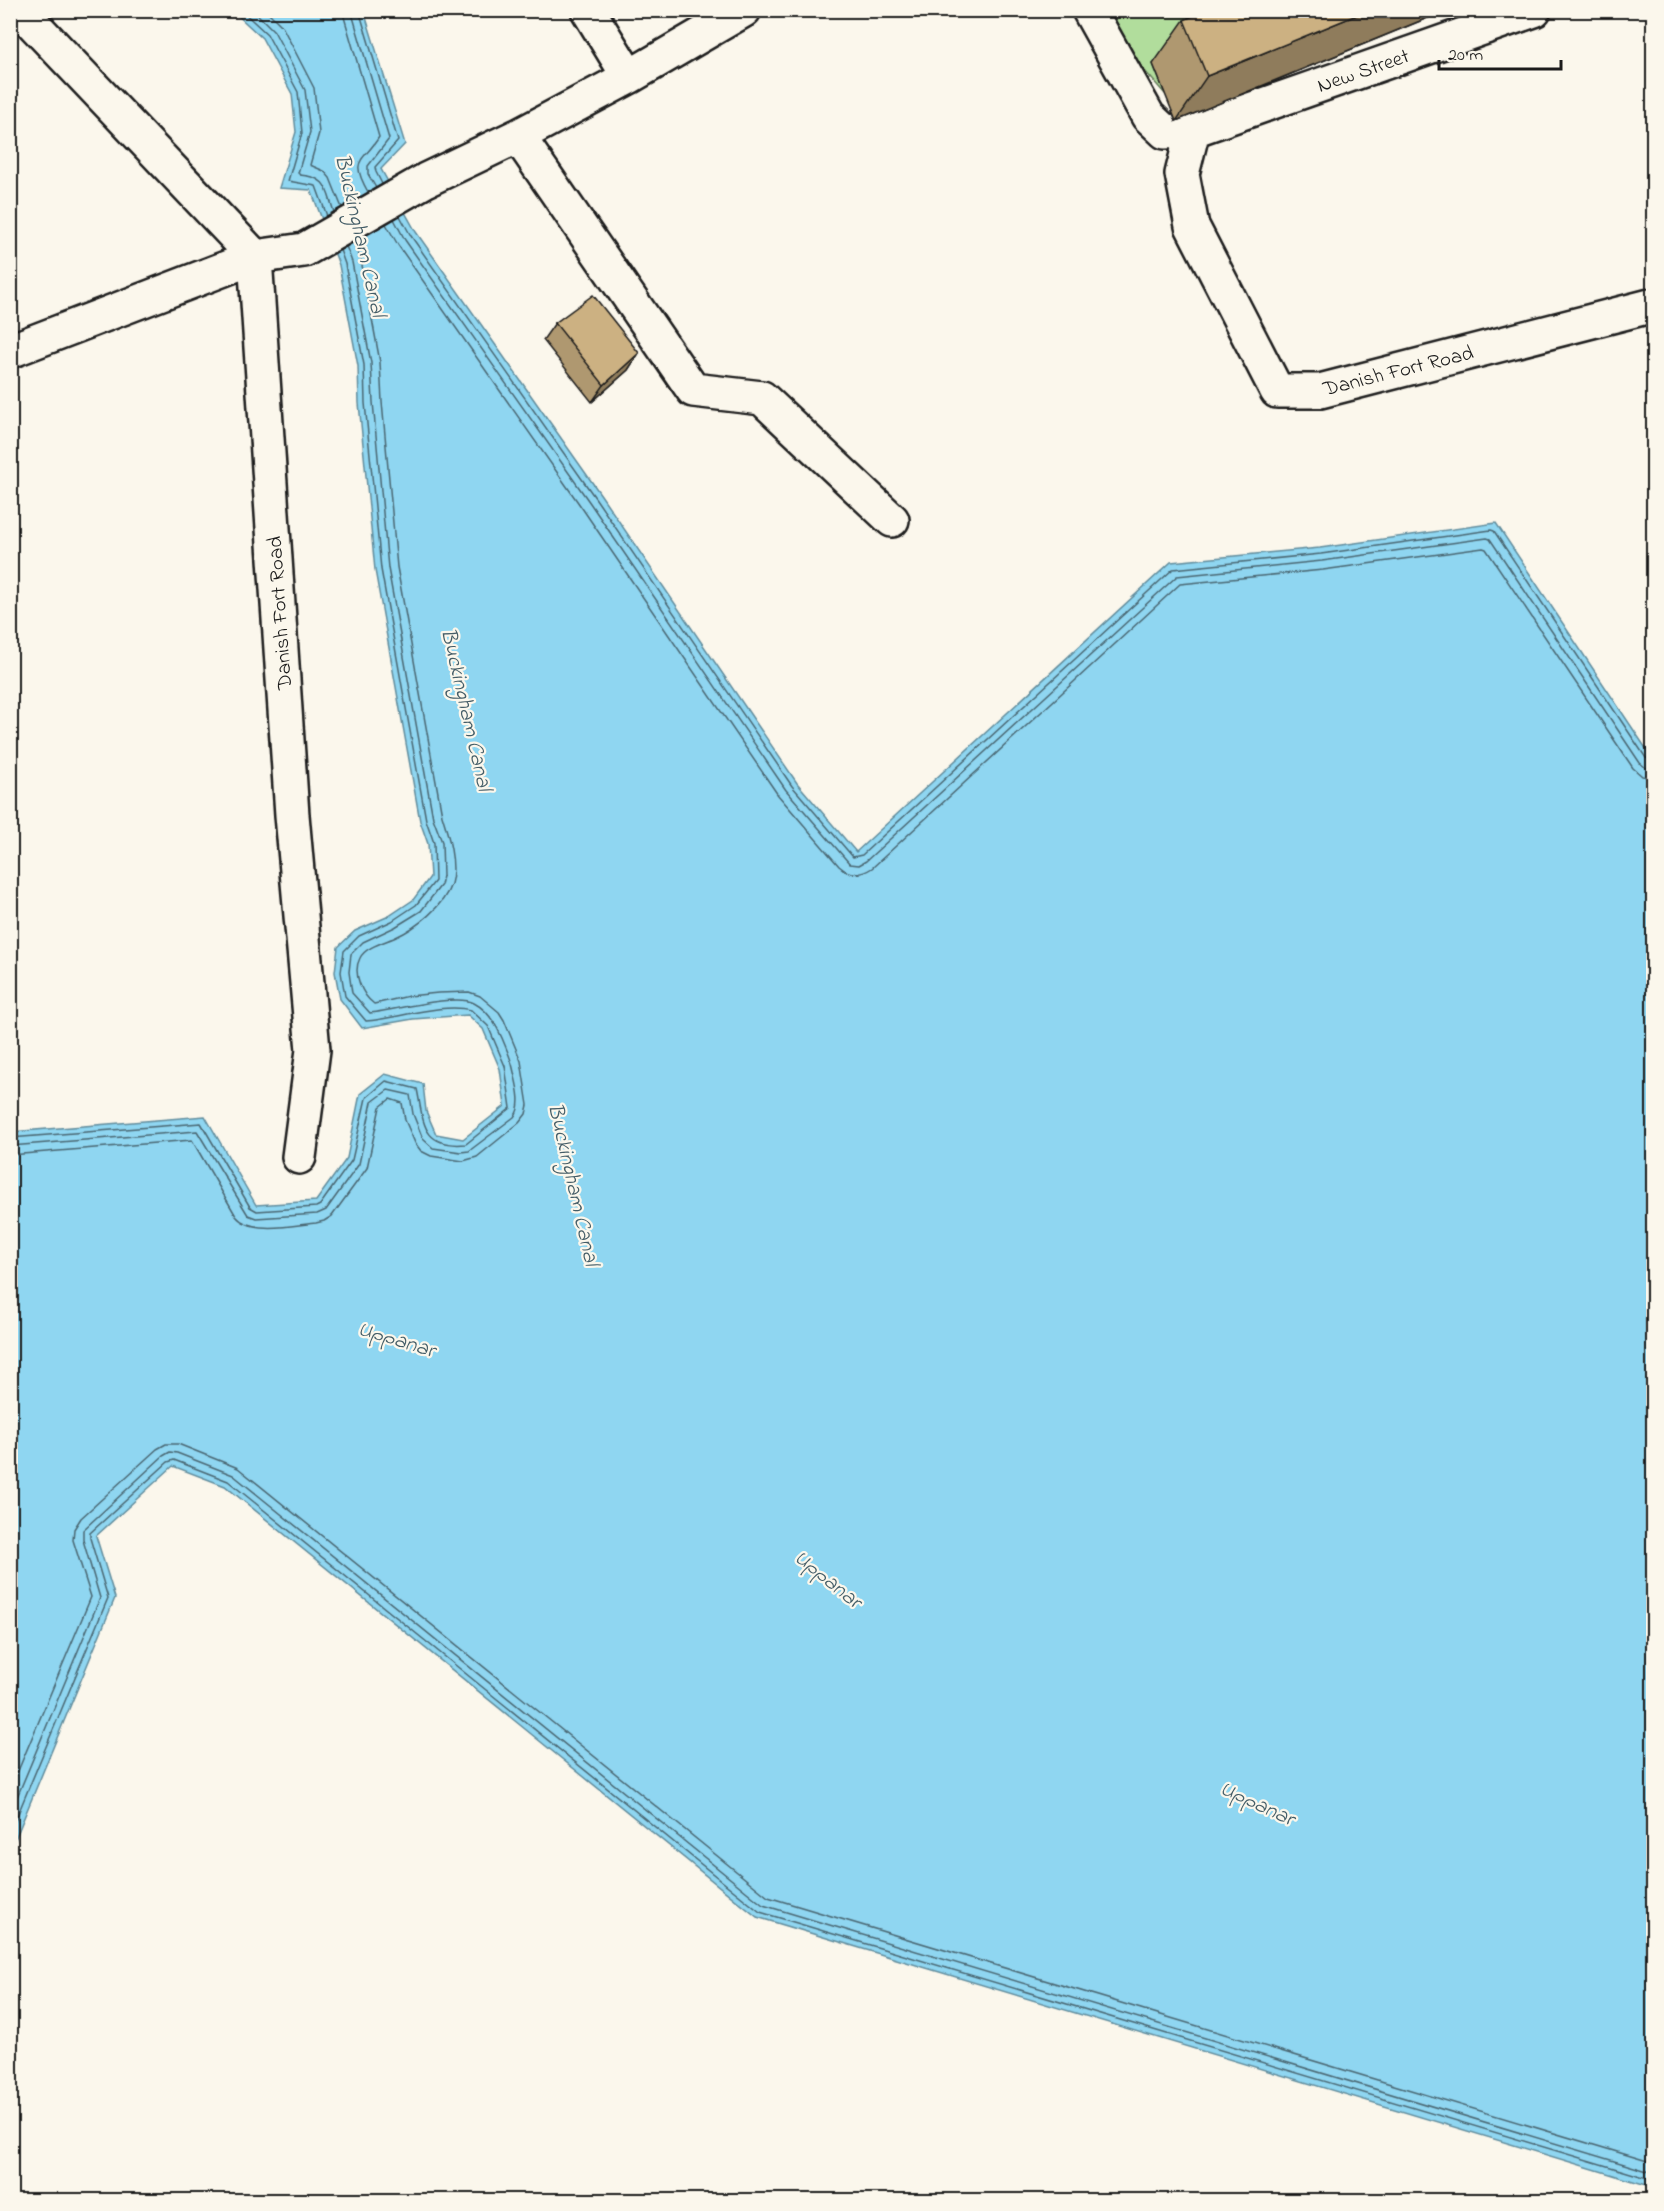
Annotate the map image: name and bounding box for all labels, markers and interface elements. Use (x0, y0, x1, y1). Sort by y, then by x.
scale bar (1439, 33, 1560, 71)
street label: New Street (1314, 42, 1414, 102)
text: 20 m (1448, 43, 1483, 69)
water label: Buckingham Canal (325, 151, 394, 322)
street label: Danish Fort Road (1319, 339, 1477, 405)
street label: Danish Fort Road (261, 535, 301, 692)
water label: Buckingham Canal (431, 625, 500, 796)
water label: Buckingham Canal (538, 1100, 607, 1271)
water label: Uppanar (354, 1314, 442, 1369)
water label: Uppanar (786, 1543, 870, 1620)
water label: Uppanar (1214, 1773, 1302, 1837)

